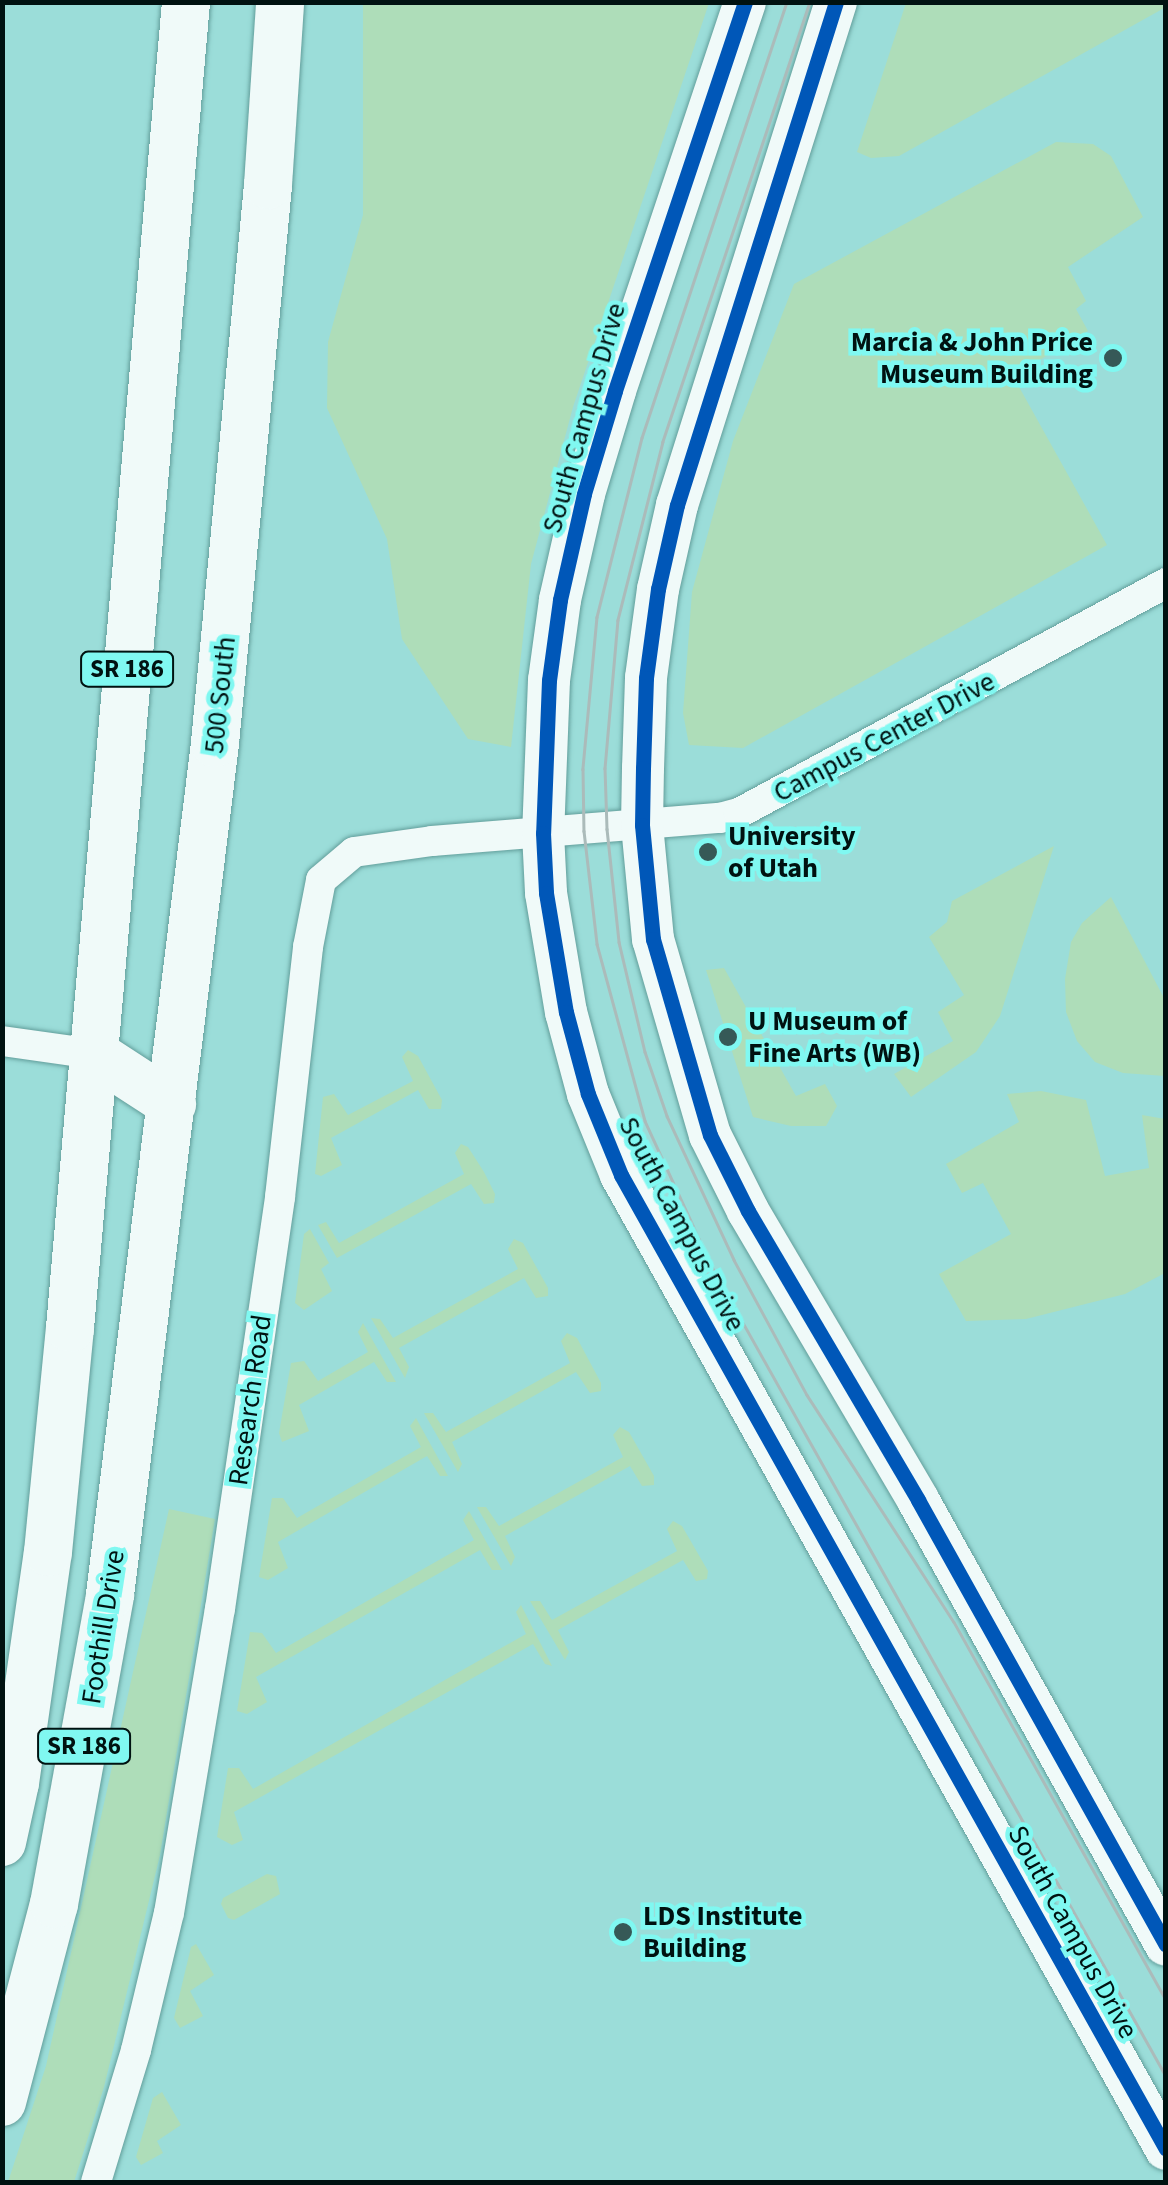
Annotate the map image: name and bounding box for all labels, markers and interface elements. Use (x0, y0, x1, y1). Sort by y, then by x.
street label: South Campus Drive (535, 299, 633, 537)
place label: Marcia & John Price Museum Building (851, 325, 1093, 391)
marker: Marcia & John Price Museum Building (1102, 347, 1124, 369)
street label: 500 South (197, 635, 243, 755)
road number: SR 186 (80, 649, 174, 689)
street label: Campus Center Drive (768, 665, 1000, 809)
place label: University of Utah (728, 819, 856, 885)
marker: University of Utah (697, 841, 719, 863)
place label: U Museum of Fine Arts (WB) (748, 1004, 921, 1070)
marker: U Museum of Fine Arts (WB) (717, 1026, 739, 1048)
street label: South Campus Drive (611, 1111, 753, 1337)
street label: Research Road (221, 1312, 279, 1488)
street label: Foothill Drive (74, 1548, 132, 1706)
road number: SR 186 (36, 1726, 132, 1766)
street label: South Campus Drive (1001, 1820, 1145, 2044)
place label: LDS Institute Building (643, 1899, 803, 1965)
marker: LDS Institute Building (612, 1921, 634, 1943)

